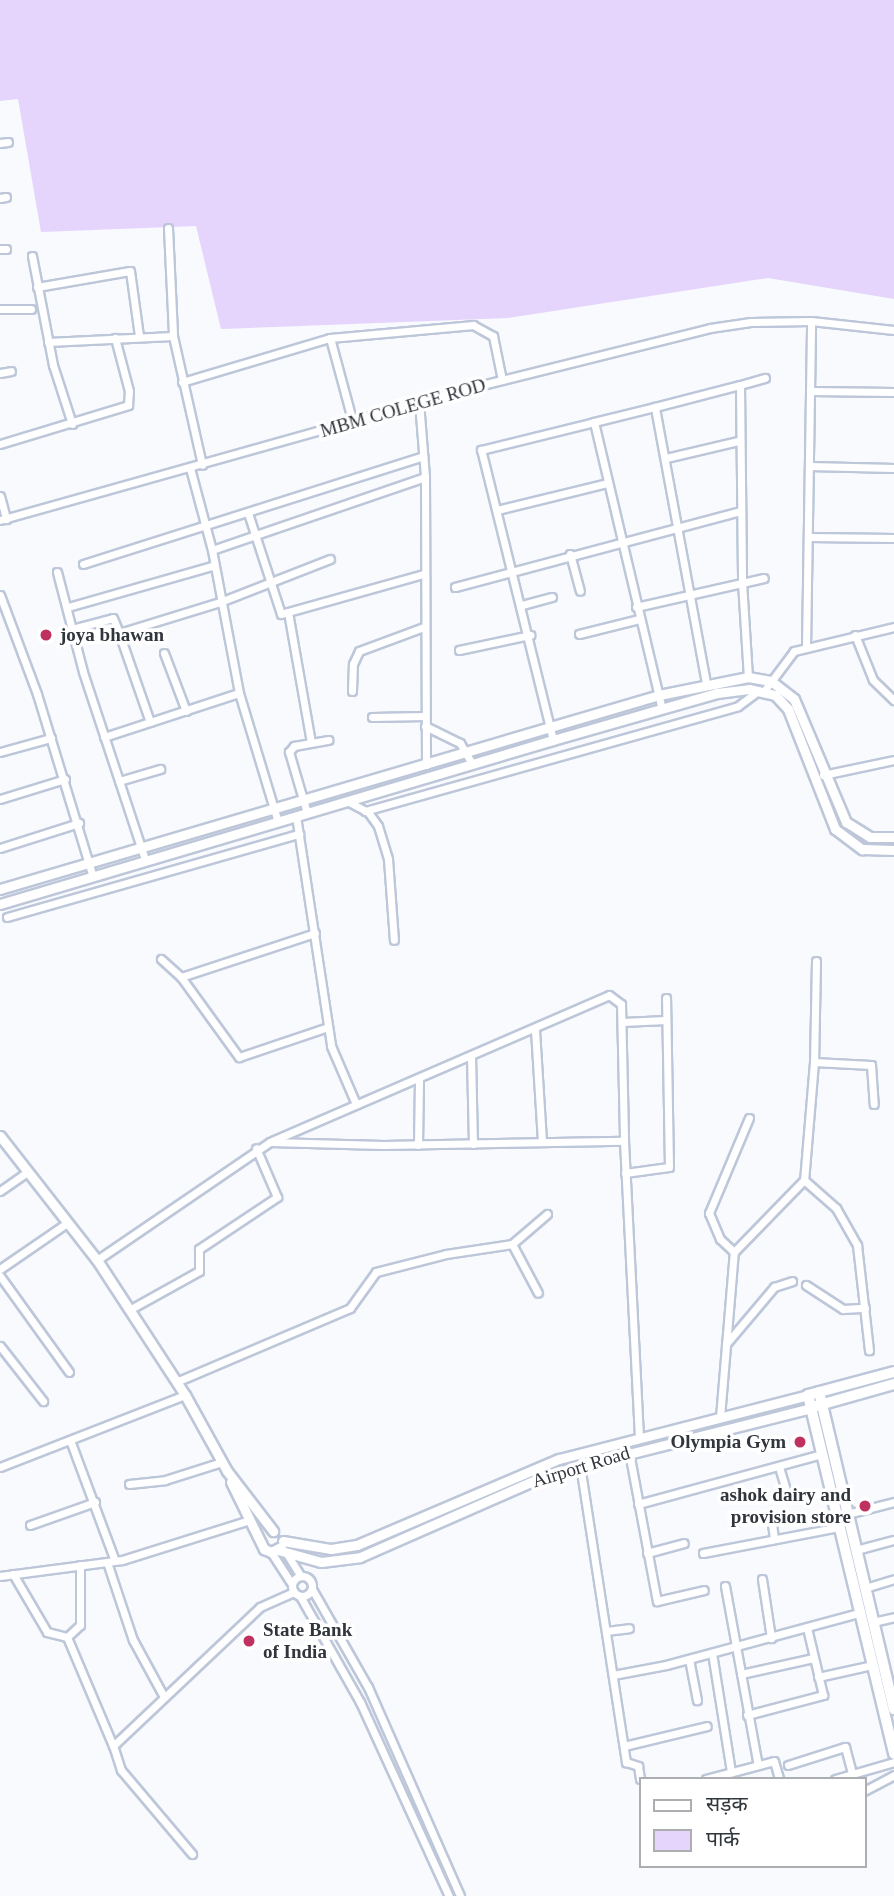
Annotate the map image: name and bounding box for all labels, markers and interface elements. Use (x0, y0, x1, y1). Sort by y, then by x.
street label: MBM COLEGE ROD (318, 373, 488, 443)
place label: joya bhawan (60, 624, 164, 646)
marker: joya bhawan (38, 627, 54, 643)
place label: Olympia Gym (670, 1431, 786, 1453)
marker: Olympia Gym (792, 1434, 808, 1450)
street label: Airport Road (529, 1441, 633, 1493)
place label: ashok dairy and provision store (720, 1484, 851, 1528)
marker: ashok dairy and provision store (857, 1498, 873, 1514)
place label: State Bank of India (263, 1619, 352, 1663)
marker: State Bank of India (241, 1633, 257, 1649)
legend (638, 1777, 866, 1868)
text: सड़क (706, 1792, 748, 1816)
text: पार्क (706, 1827, 740, 1851)

